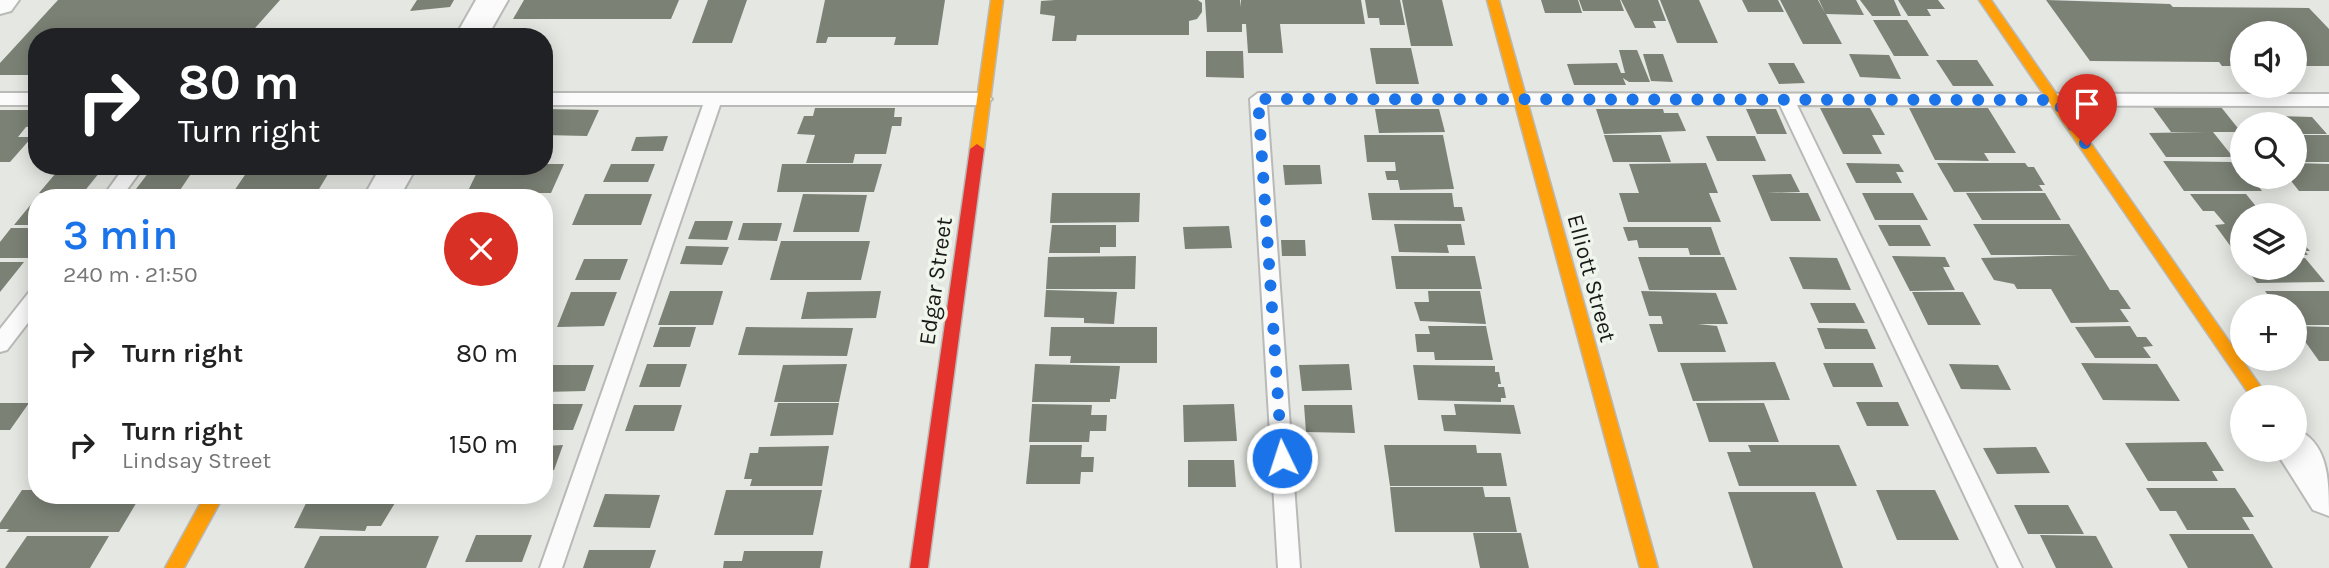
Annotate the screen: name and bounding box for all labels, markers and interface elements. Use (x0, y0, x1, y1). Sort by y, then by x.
map controls (2230, 21, 2307, 462)
button: sound (2230, 21, 2307, 98)
text: 80 m (178, 54, 300, 111)
icon: right (63, 56, 154, 147)
pin (2057, 74, 2117, 146)
icon: arrive (2068, 85, 2106, 123)
button: search (2230, 112, 2307, 189)
text: Turn right (178, 113, 320, 150)
button: layers (2230, 203, 2307, 280)
text: 3 min (63, 210, 178, 260)
street label: Elliott Street (1562, 211, 1622, 345)
button: close (444, 212, 518, 286)
street label: Edgar Street (913, 215, 958, 347)
text: 240 m · 21:50 (63, 261, 198, 288)
button: + (2230, 294, 2307, 371)
icon: right (63, 335, 101, 373)
text: Turn right (122, 338, 243, 369)
text: 80 m (456, 338, 518, 369)
button: − (2230, 385, 2307, 462)
text: Turn right (122, 416, 243, 447)
position arrow (1245, 421, 1319, 495)
icon: right (63, 426, 101, 464)
text: 150 m (449, 429, 518, 460)
text: Lindsay Street (122, 447, 271, 474)

